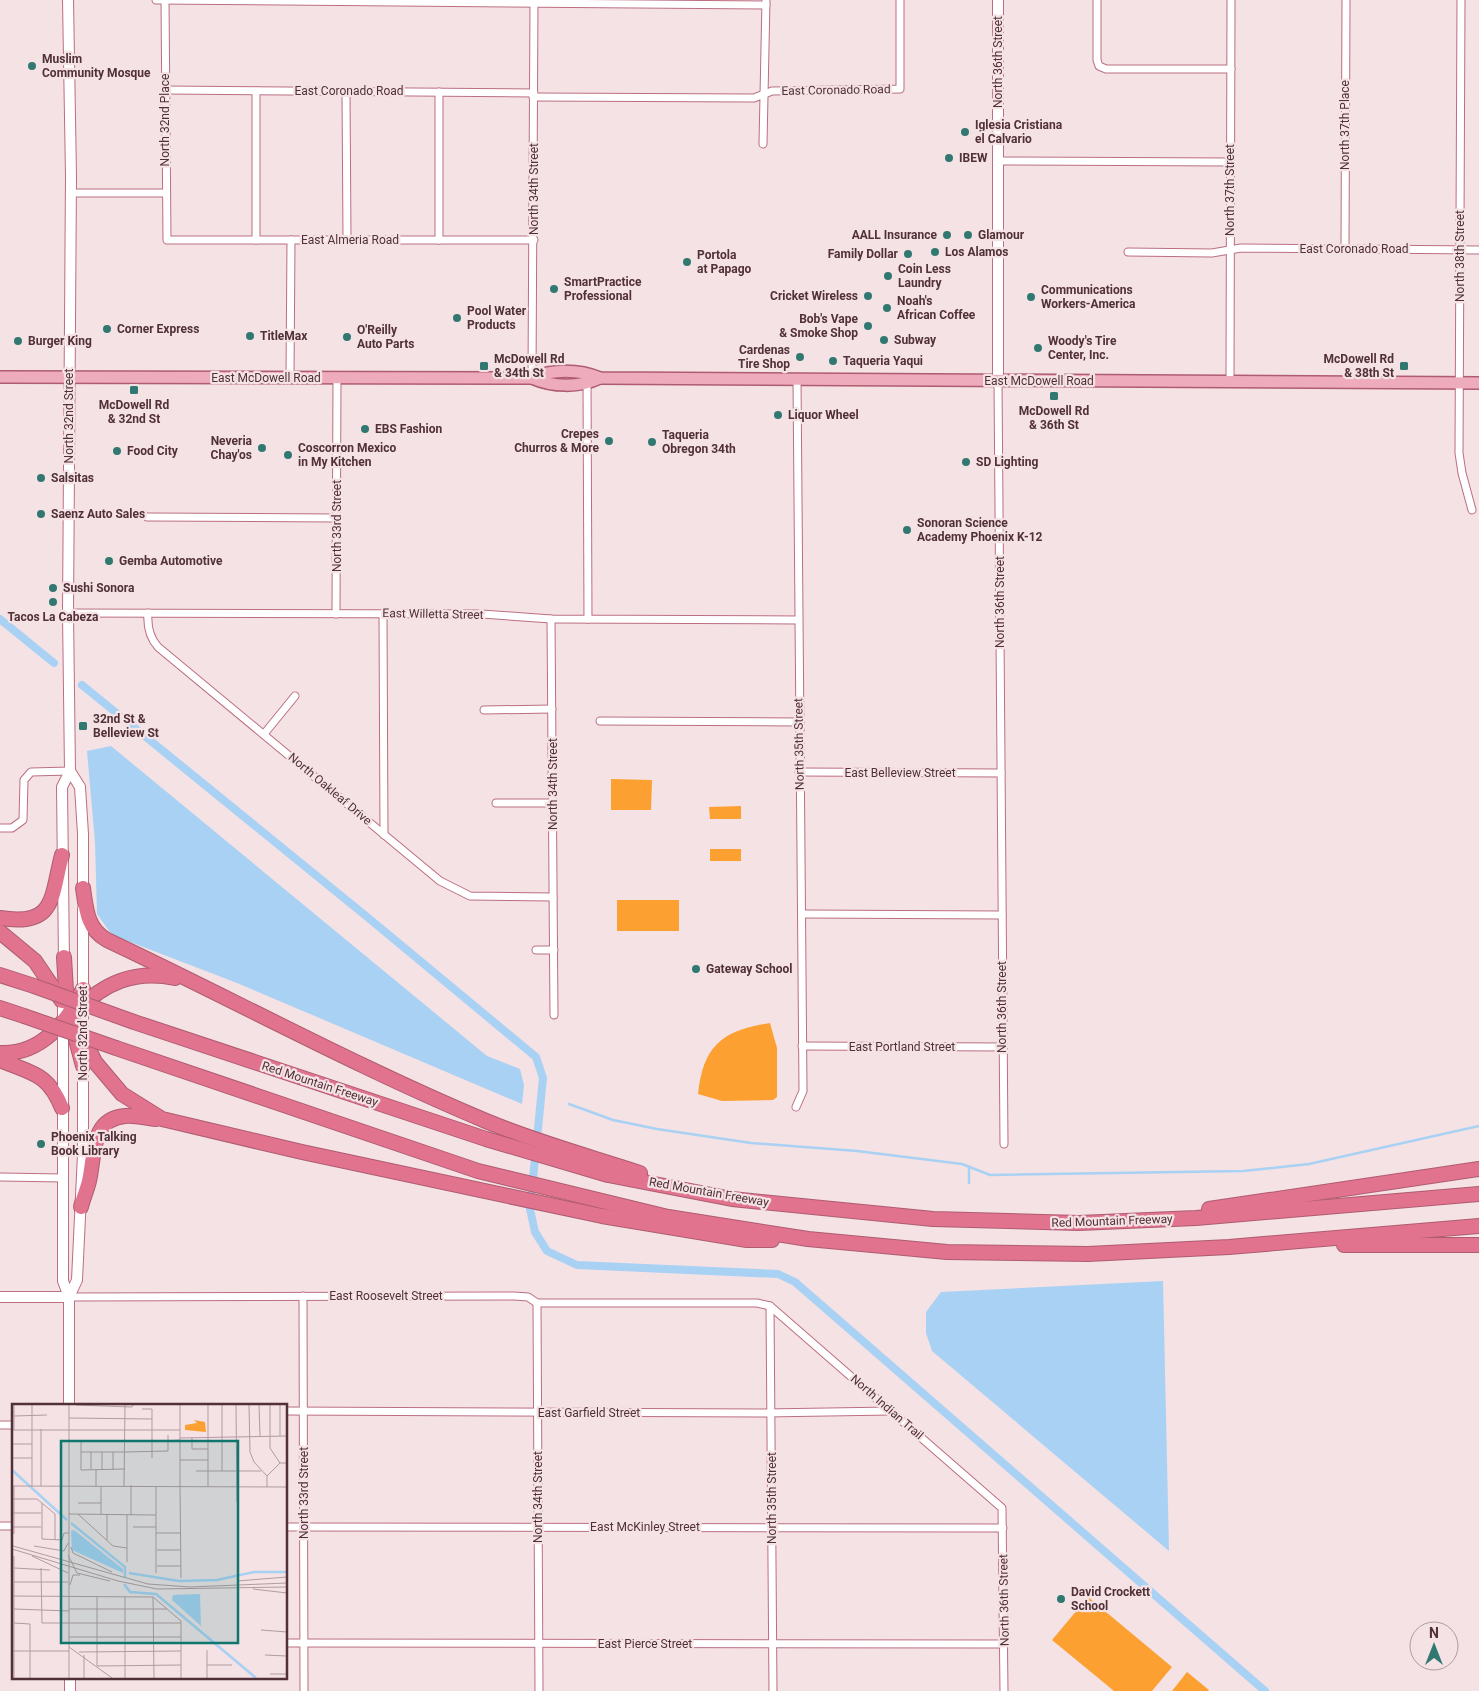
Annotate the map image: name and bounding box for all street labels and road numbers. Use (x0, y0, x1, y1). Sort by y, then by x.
street label: North 36th Street (991, 16, 1005, 108)
street label: North 32nd Place (158, 74, 172, 166)
street label: North 37th Place (1338, 80, 1352, 170)
street label: East Coronado Road (781, 82, 891, 98)
street label: East Coronado Road (294, 84, 404, 98)
street label: North 34th Street (527, 143, 541, 235)
street label: North 37th Street (1223, 144, 1237, 236)
street label: North 38th Street (1453, 210, 1467, 302)
street label: East Almeria Road (301, 233, 399, 247)
street label: East Coronado Road (1299, 242, 1409, 256)
street label: North 32nd Street (62, 369, 76, 463)
street label: East McDowell Road (211, 371, 321, 385)
street label: East McDowell Road (984, 374, 1094, 388)
street label: North 33rd Street (330, 480, 344, 572)
street label: North 36th Street (993, 556, 1007, 648)
street label: East Willetta Street (382, 606, 484, 622)
street label: North 35th Street (791, 698, 807, 790)
street label: North 34th Street (546, 738, 560, 830)
street label: North Oakleaf Drive (286, 750, 374, 828)
street label: East Belleview Street (844, 766, 956, 780)
street label: North 36th Street (995, 961, 1009, 1053)
street label: North 32nd Street (76, 986, 90, 1080)
street label: East Portland Street (849, 1040, 955, 1054)
street label: Red Mountain Freeway (260, 1059, 380, 1110)
street label: Red Mountain Freeway (648, 1175, 770, 1209)
street label: Red Mountain Freeway (1051, 1212, 1173, 1230)
street label: East Roosevelt Street (329, 1289, 443, 1303)
street label: North Indian Trail (848, 1372, 926, 1442)
street label: East Garfield Street (538, 1406, 640, 1420)
street label: North 33rd Street (297, 1447, 311, 1539)
street label: North 34th Street (531, 1451, 545, 1543)
street label: North 35th Street (765, 1452, 779, 1544)
street label: East McKinley Street (590, 1520, 700, 1534)
street label: North 36th Street (996, 1554, 1012, 1646)
street label: East Pierce Street (598, 1637, 692, 1651)

